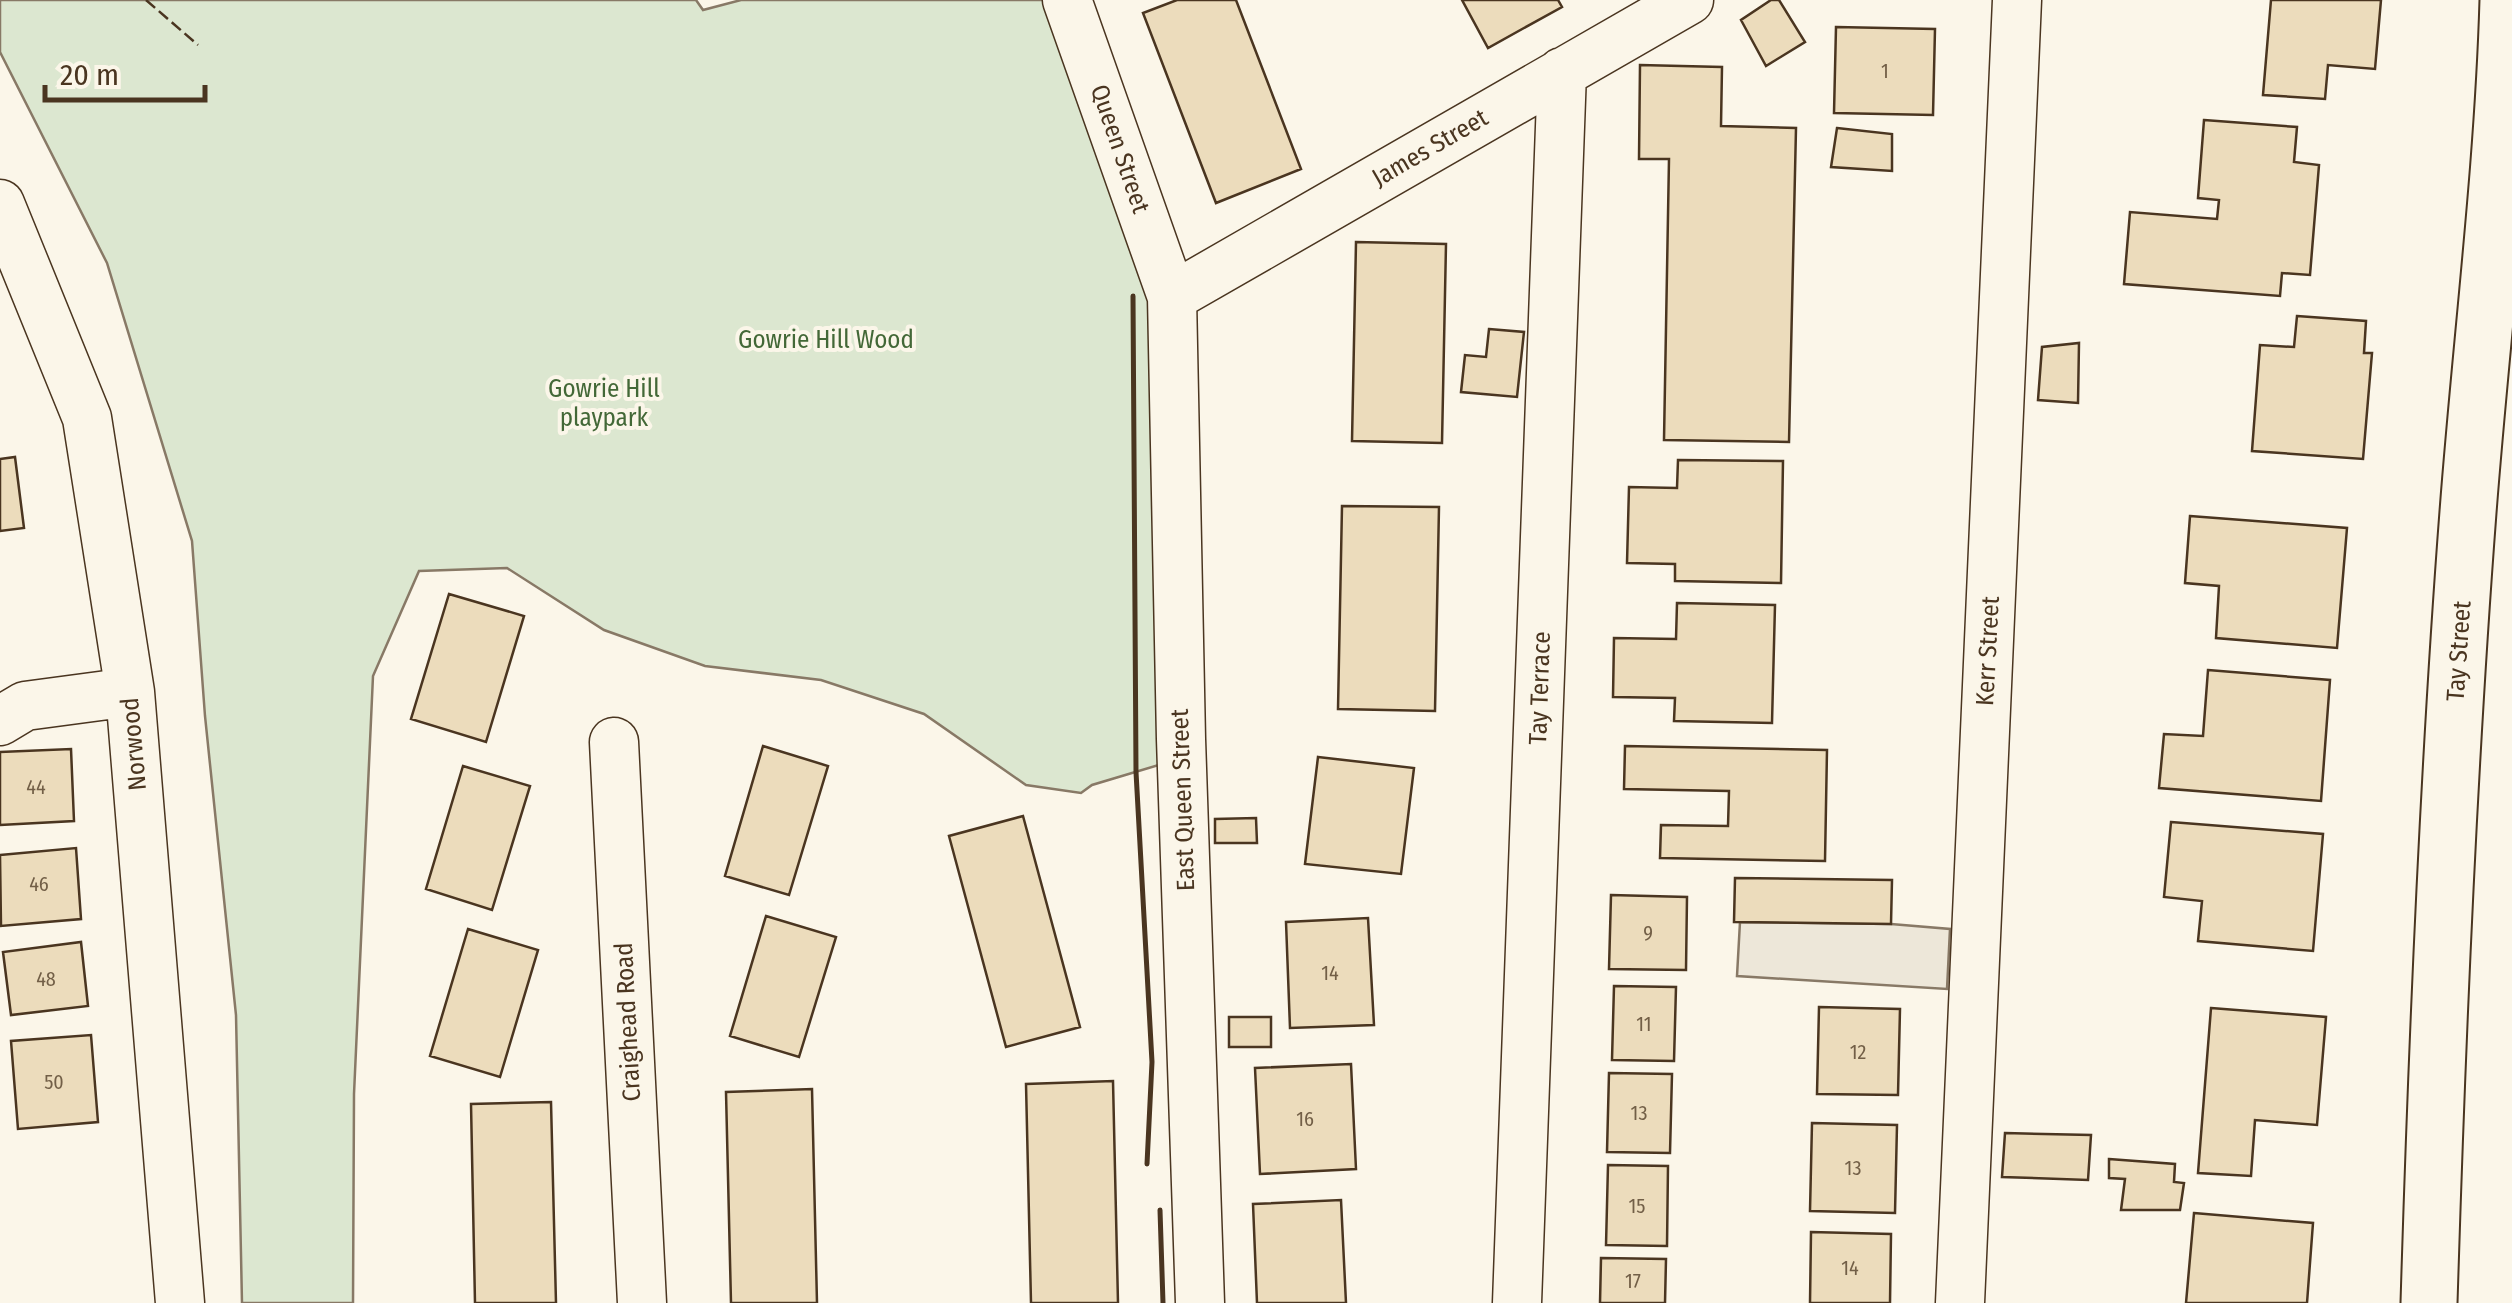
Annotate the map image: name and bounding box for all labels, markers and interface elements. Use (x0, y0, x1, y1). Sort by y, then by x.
scale bar (45, 40, 205, 102)
text: 20 m (60, 57, 119, 93)
house number: 1 (1881, 59, 1889, 83)
street label: Queen Street (1084, 81, 1156, 218)
street label: James Street (1367, 102, 1494, 193)
park label: Gowrie Hill Wood (738, 325, 914, 355)
park label: Gowrie Hill playpark (548, 374, 660, 433)
street label: Kerr Street (1970, 594, 2006, 707)
street label: Tay Street (2441, 599, 2478, 702)
street label: Tay Terrace (1523, 631, 1557, 745)
street label: Norwood (115, 696, 153, 792)
street label: East Queen Street (1165, 708, 1201, 892)
house number: 44 (26, 775, 46, 799)
house number: 46 (29, 872, 49, 896)
house number: 9 (1643, 921, 1653, 945)
street label: Craighead Road (609, 942, 647, 1102)
house number: 14 (1321, 961, 1339, 985)
house number: 48 (36, 967, 56, 991)
house number: 11 (1636, 1012, 1652, 1036)
house number: 12 (1850, 1040, 1866, 1064)
house number: 50 (44, 1070, 64, 1094)
house number: 13 (1631, 1101, 1647, 1125)
house number: 16 (1296, 1107, 1314, 1131)
house number: 13 (1845, 1156, 1861, 1180)
house number: 15 (1629, 1194, 1645, 1218)
house number: 14 (1841, 1256, 1859, 1280)
house number: 17 (1625, 1269, 1641, 1293)

